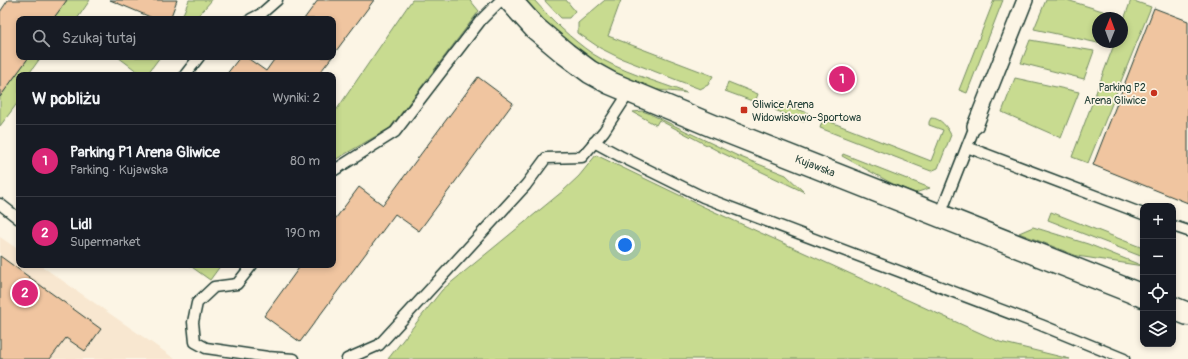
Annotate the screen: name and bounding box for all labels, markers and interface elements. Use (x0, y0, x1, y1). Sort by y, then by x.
north arrow (1092, 12, 1128, 48)
search box (16, 16, 336, 60)
icon: search (30, 27, 52, 49)
text: Szukaj tutaj (62, 29, 136, 48)
pin: 1 (829, 64, 855, 94)
place label: Parking P2 Arena Gliwice (1084, 81, 1147, 107)
text: W pobliżu (32, 88, 100, 109)
marker: Parking P2 Arena Gliwice (1149, 88, 1159, 98)
text: Wyniki: 2 (272, 90, 320, 106)
place label: Gliwice Arena Widowiskowo-Sportowa (752, 98, 861, 124)
marker: Gliwice Arena Widowiskowo-Sportowa (739, 105, 749, 115)
text: Parking P1 Arena Gliwice (70, 143, 220, 162)
street label: Kujawska (793, 152, 837, 180)
text: 1 (42, 153, 48, 169)
text: 80 m (290, 153, 320, 169)
text: Parking · Kujawska (70, 162, 168, 178)
map controls (1140, 203, 1176, 347)
button: + (1140, 203, 1176, 239)
text: Lidl (70, 215, 92, 234)
text: 2 (41, 225, 49, 241)
text: 190 m (285, 225, 320, 241)
text: Supermarket (70, 234, 141, 250)
your location (615, 235, 635, 255)
button: − (1140, 239, 1176, 275)
button: locate (1140, 275, 1176, 311)
pin: 2 (12, 278, 38, 308)
button: layers (1140, 311, 1176, 347)

